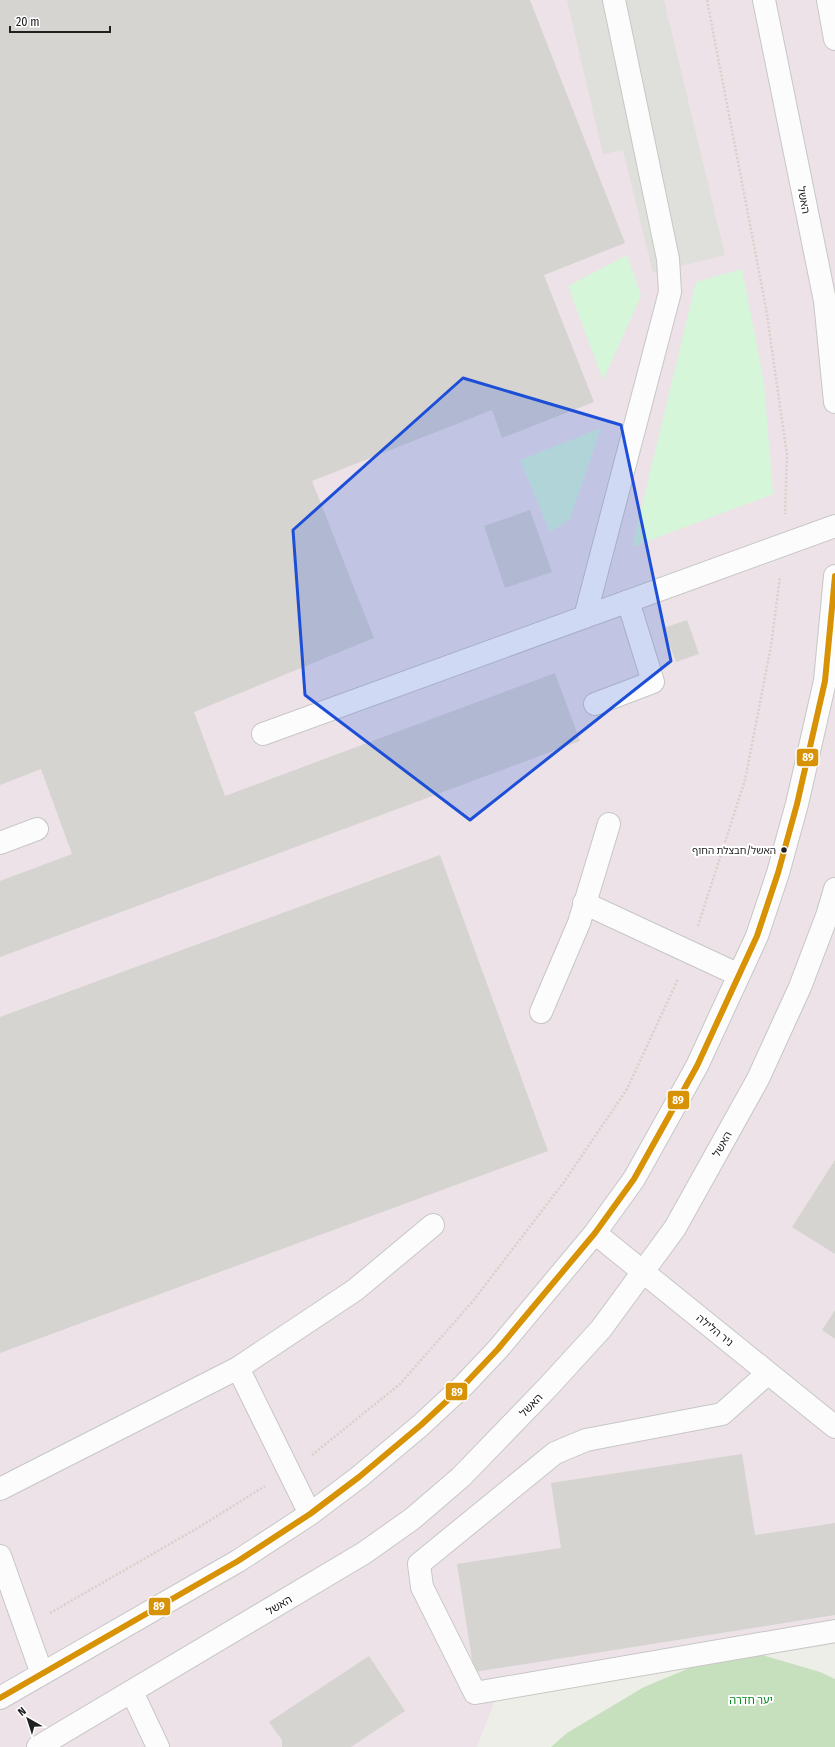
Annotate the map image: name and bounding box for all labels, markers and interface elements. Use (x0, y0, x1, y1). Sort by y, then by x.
scale bar (10, 8, 110, 34)
text: 20 m (16, 15, 40, 29)
street label: האשל (795, 185, 813, 215)
line badge: 89 (796, 748, 819, 767)
text: 89 (802, 751, 814, 764)
place label: האשל/חבצלת החוף (692, 845, 776, 857)
marker: האשל/חבצלת החוף (779, 845, 789, 855)
line badge: 89 (667, 1090, 690, 1110)
text: 89 (672, 1094, 684, 1107)
street label: האשל (710, 1129, 735, 1159)
street label: ניר הלילה (694, 1312, 736, 1349)
line badge: 89 (445, 1382, 468, 1401)
text: 89 (451, 1386, 463, 1399)
street label: האשל (517, 1391, 546, 1420)
street label: האשל (264, 1593, 294, 1618)
line badge: 89 (148, 1597, 171, 1616)
text: 89 (153, 1600, 165, 1613)
park label: יער חדרה (729, 1694, 773, 1707)
north arrow (8, 1699, 48, 1739)
text: N (15, 1704, 29, 1719)

